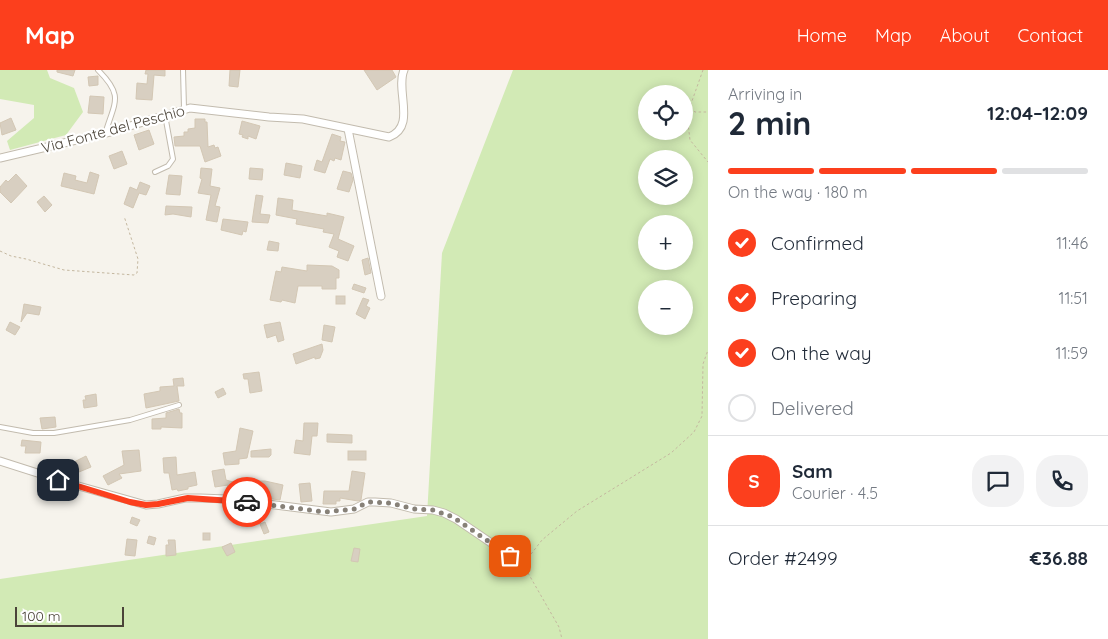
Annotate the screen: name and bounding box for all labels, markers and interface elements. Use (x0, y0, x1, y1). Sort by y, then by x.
text: Map (25, 20, 75, 50)
text: Home (797, 24, 847, 47)
text: Map (875, 24, 912, 47)
text: About (940, 24, 990, 47)
text: Contact (1018, 24, 1083, 47)
text: Arriving in (728, 84, 802, 104)
map controls (638, 85, 693, 335)
button: locate (638, 85, 693, 140)
street label: Via Fonte del Peschio (39, 101, 187, 157)
text: 12:04–12:09 (987, 101, 1088, 125)
text: 2 min (728, 103, 811, 143)
button: layers (638, 150, 693, 205)
text: On the way · 180 m (728, 182, 868, 202)
button: + (638, 215, 693, 270)
icon: check (728, 229, 756, 257)
text: Confirmed (771, 231, 864, 255)
text: 11:46 (1056, 233, 1088, 253)
button: − (638, 280, 693, 335)
icon: check (728, 284, 756, 312)
text: Preparing (771, 286, 857, 310)
text: 11:51 (1059, 288, 1088, 308)
icon: check (728, 339, 756, 367)
text: On the way (771, 341, 872, 365)
text: 11:59 (1056, 343, 1088, 363)
text: Delivered (771, 396, 854, 420)
button: chat (972, 455, 1024, 507)
button: phone (1036, 455, 1088, 507)
pin (37, 459, 79, 501)
text: Sam (792, 459, 833, 483)
icon: home (44, 466, 72, 494)
text: S (748, 469, 760, 493)
courier (222, 477, 272, 527)
text: Courier · 4.5 (792, 483, 878, 503)
icon: car (233, 488, 261, 516)
pin (489, 535, 531, 577)
icon: bag (496, 542, 524, 570)
text: Order #2499 (728, 546, 838, 570)
text: €36.88 (1030, 546, 1088, 570)
scale bar (15, 604, 124, 627)
text: 100 m (22, 607, 60, 625)

